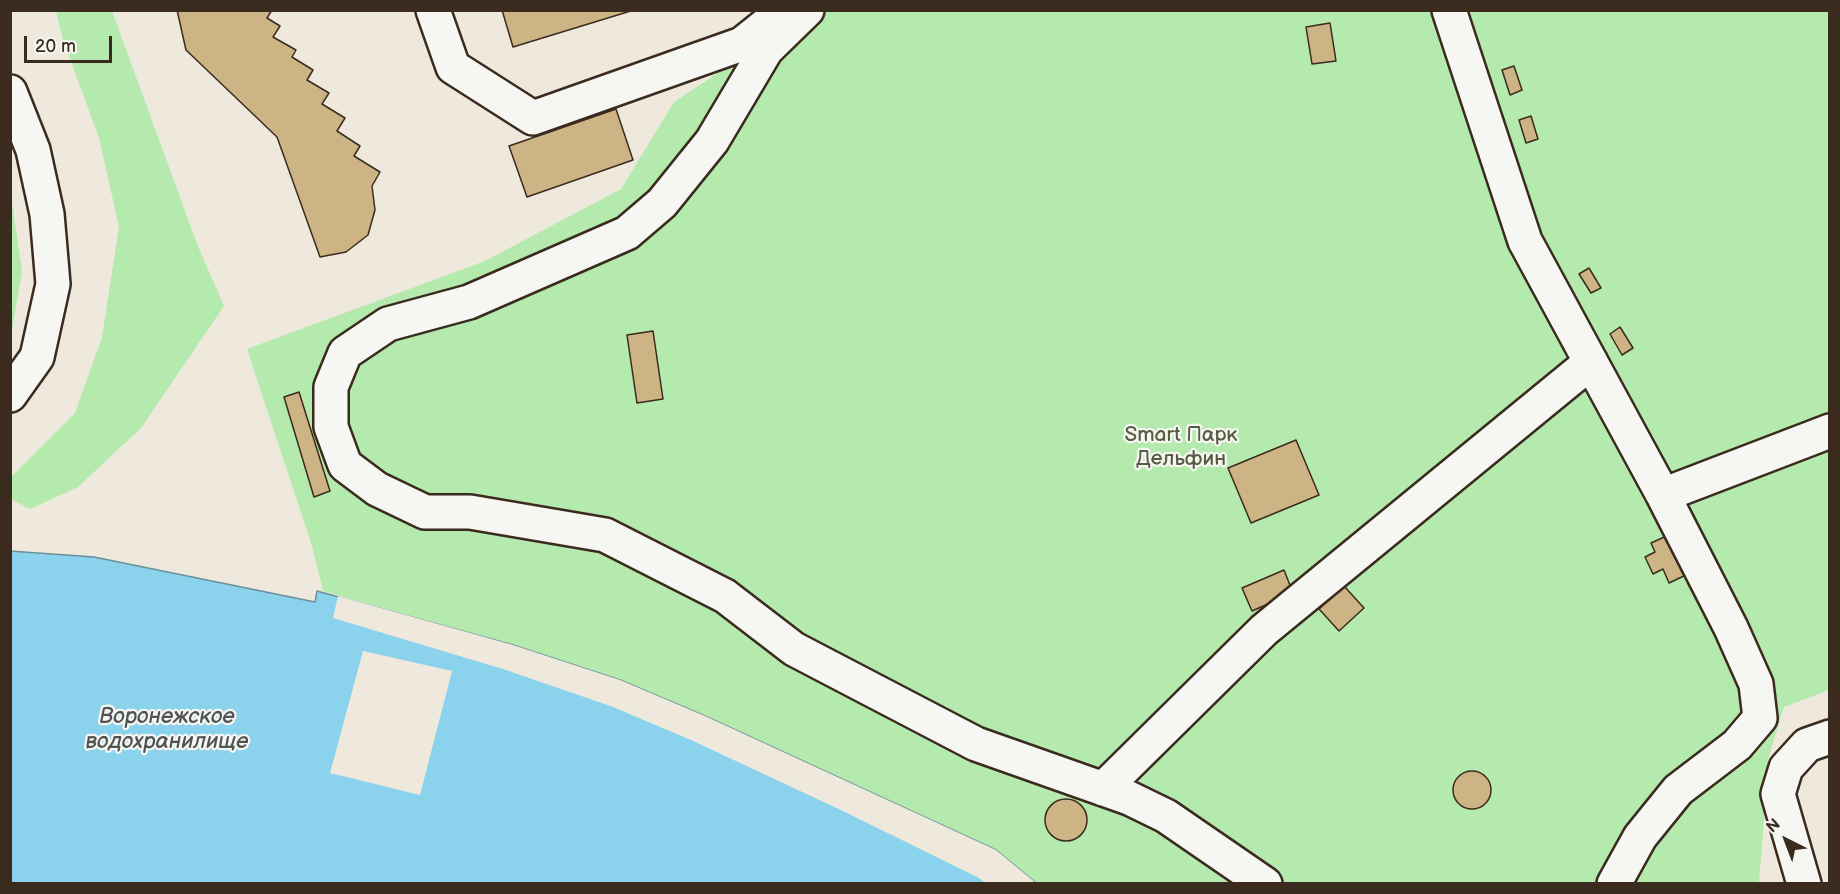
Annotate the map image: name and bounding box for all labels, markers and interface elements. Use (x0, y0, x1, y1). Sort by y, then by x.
scale bar (27, 24, 116, 62)
text: 20 m (35, 36, 76, 57)
park label: Smart Парк Дельфин (1124, 423, 1238, 473)
water label: Воронежское водохранилище (85, 704, 249, 756)
north arrow (1756, 810, 1816, 870)
text: N (1763, 815, 1784, 837)

